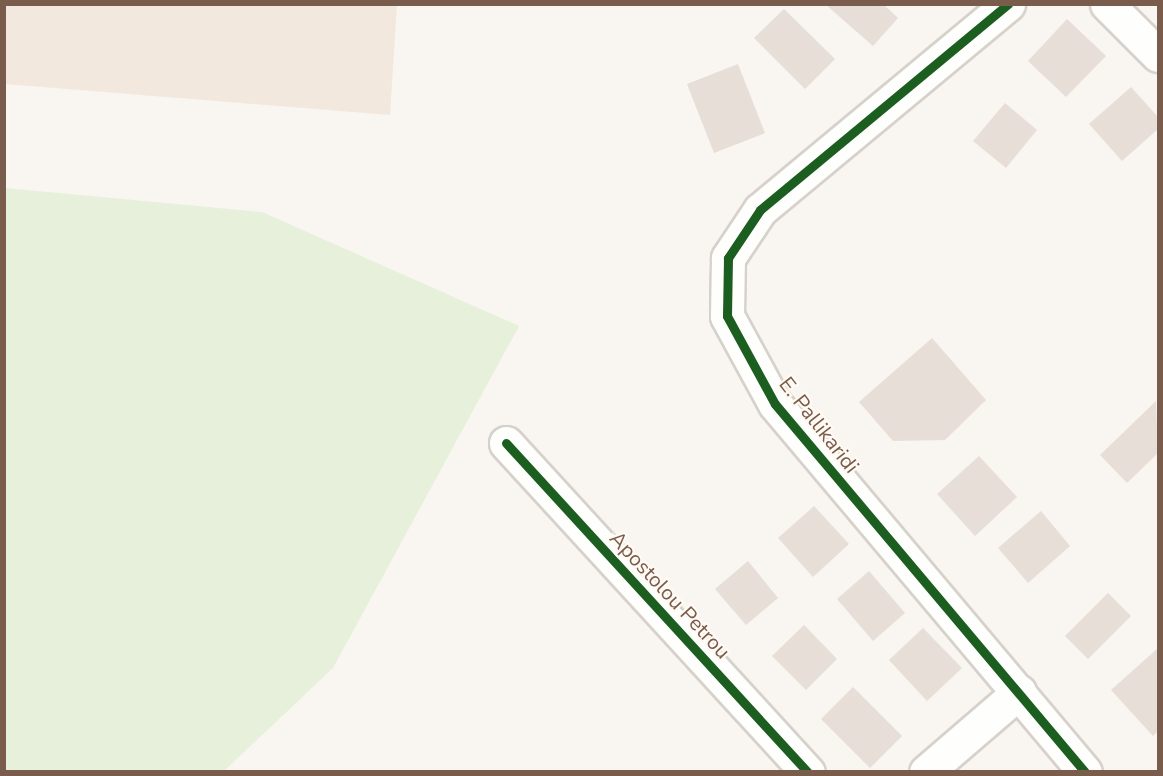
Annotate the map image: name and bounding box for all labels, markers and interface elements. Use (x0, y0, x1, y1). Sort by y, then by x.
street label: E. Pallikaridi (774, 372, 864, 478)
street label: Apostolou Petrou (604, 526, 736, 664)

